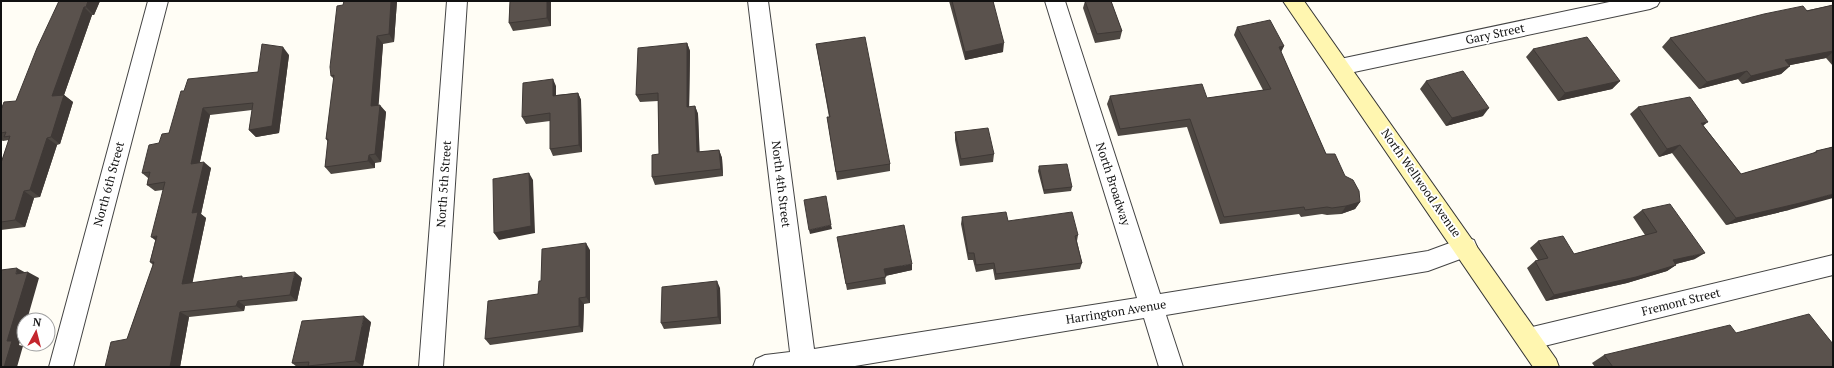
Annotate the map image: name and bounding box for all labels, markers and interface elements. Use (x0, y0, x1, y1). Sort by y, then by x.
street label: Gary Street (1464, 20, 1526, 47)
street label: North Wellwood Avenue (1378, 126, 1464, 240)
street label: North 6th Street (90, 139, 127, 228)
street label: North 5th Street (433, 139, 454, 228)
street label: North 4th Street (769, 140, 794, 229)
street label: North Broadway (1093, 140, 1134, 228)
street label: Fremont Street (1640, 284, 1722, 319)
street label: Harrington Avenue (1065, 296, 1167, 327)
north arrow (16, 312, 56, 352)
text: N (32, 315, 43, 330)

